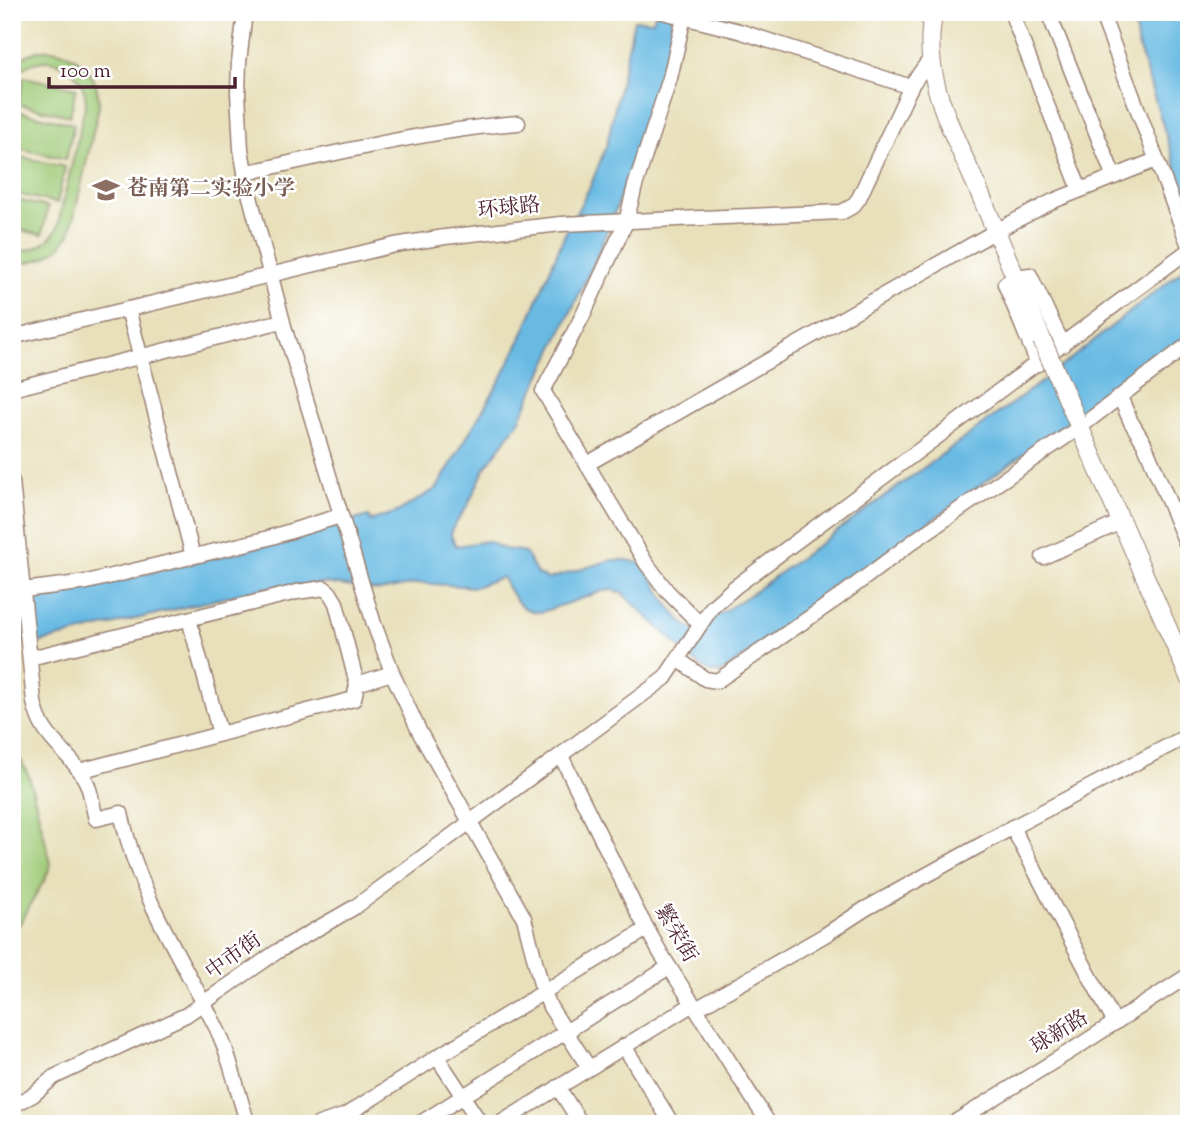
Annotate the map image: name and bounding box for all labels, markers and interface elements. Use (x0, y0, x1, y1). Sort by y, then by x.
scale bar (49, 46, 234, 90)
text: 100 m (60, 57, 111, 87)
school or university icon: 苍南第二实验小学 (91, 175, 121, 205)
place label: 苍南第二实验小学 (127, 175, 295, 205)
street label: 环球路 (476, 191, 542, 227)
street label: 繁荣街 (646, 899, 704, 969)
street label: 中市街 (200, 926, 268, 988)
street label: 球新路 (1025, 1004, 1095, 1062)

